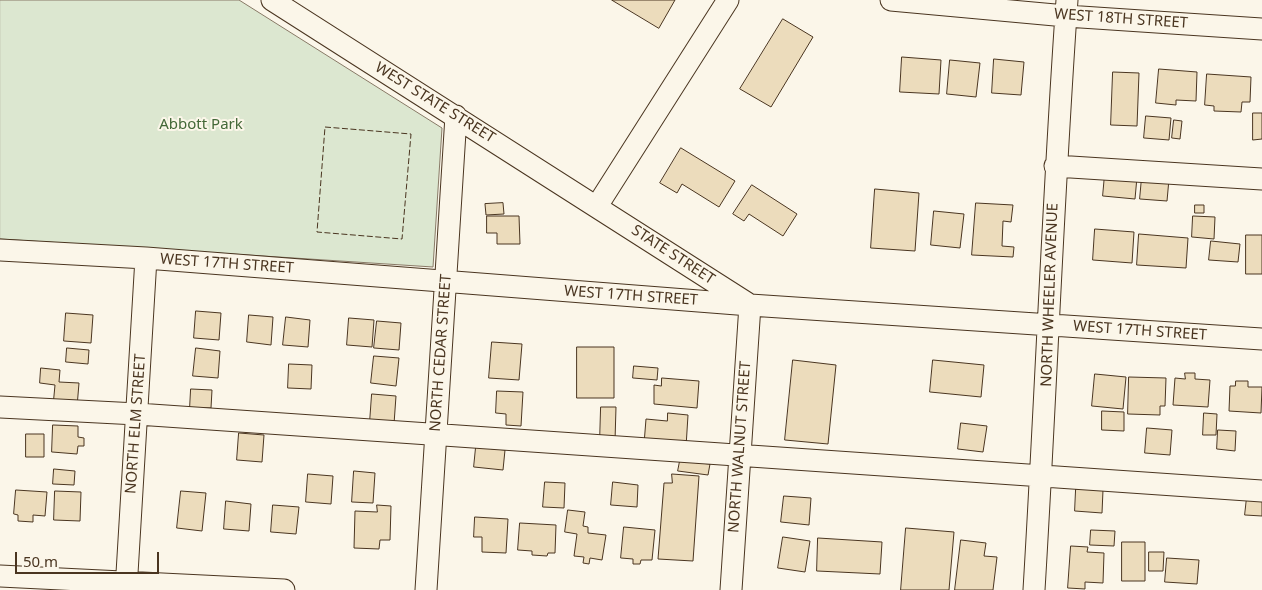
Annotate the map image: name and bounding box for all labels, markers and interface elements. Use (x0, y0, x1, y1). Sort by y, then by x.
street label: WEST 18TH STREET (1053, 5, 1189, 33)
street label: WEST STATE STREET (372, 59, 498, 147)
park label: Abbott Park (159, 116, 243, 134)
street label: NORTH WHEELER AVENUE (1038, 203, 1062, 387)
street label: STATE STREET (628, 221, 718, 289)
street label: WEST 17TH STREET (159, 250, 295, 278)
street label: NORTH CEDAR STREET (427, 274, 455, 432)
street label: WEST 17TH STREET (563, 282, 699, 310)
street label: WEST 17TH STREET (1072, 317, 1208, 345)
street label: NORTH ELM STREET (122, 353, 150, 495)
street label: NORTH WALNUT STREET (725, 361, 755, 533)
scale bar (18, 542, 161, 574)
text: 50 m (23, 551, 58, 571)

